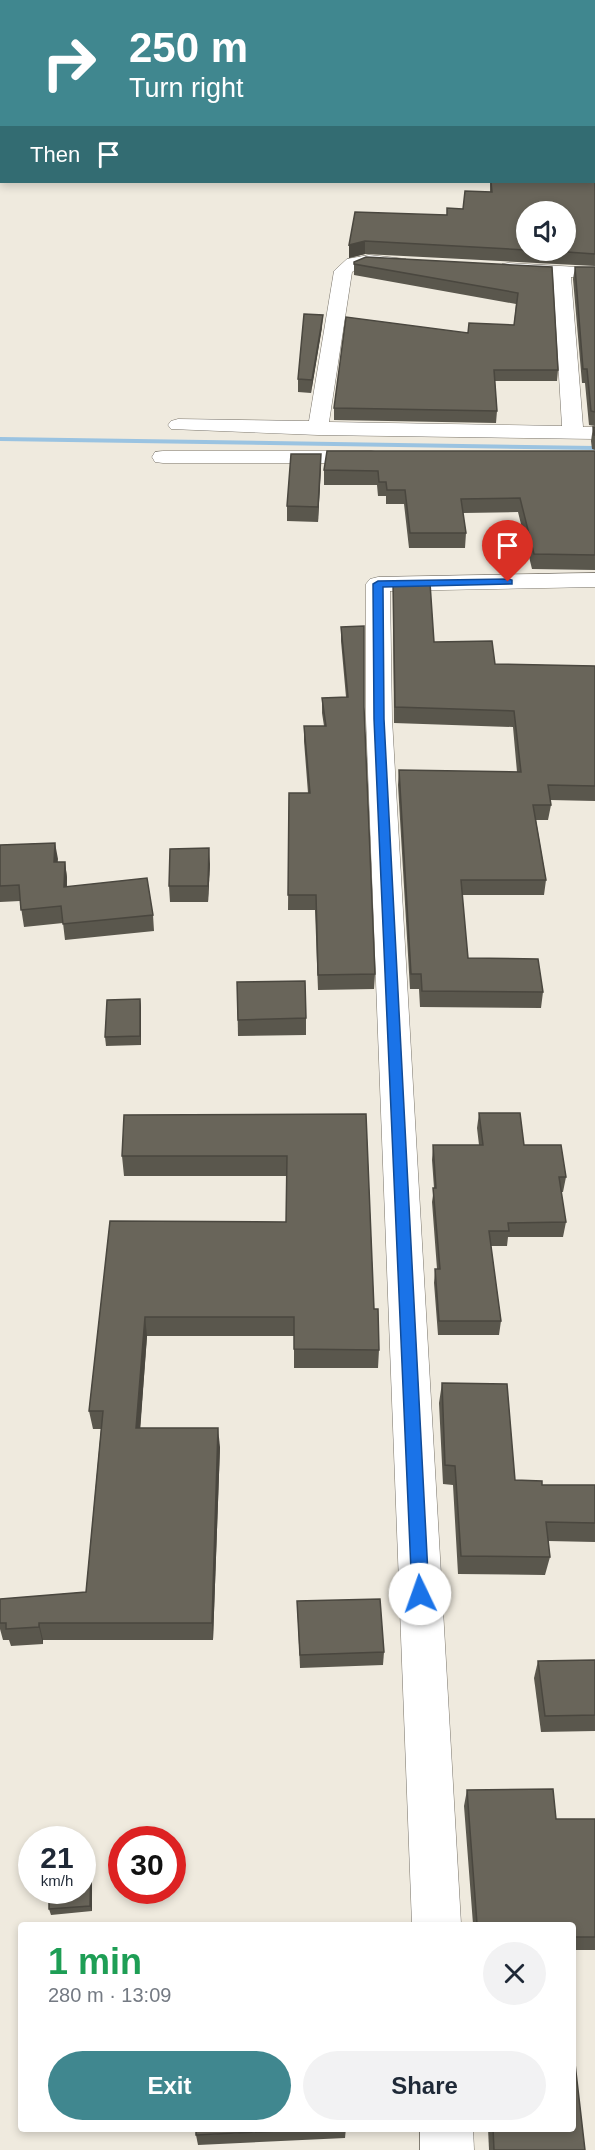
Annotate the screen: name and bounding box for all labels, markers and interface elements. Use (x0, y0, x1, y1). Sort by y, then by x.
icon: right (30, 24, 108, 102)
text: 250 m (129, 24, 248, 71)
text: Turn right (129, 73, 244, 103)
icon: arrive (92, 138, 125, 171)
text: Then (30, 142, 80, 167)
map controls (516, 201, 576, 261)
button: sound (516, 201, 576, 261)
pin (482, 520, 533, 582)
icon: arrive (491, 529, 524, 562)
position arrow (388, 1562, 452, 1626)
speed limit sign: 30 (108, 1826, 186, 1904)
text: 21 (40, 1841, 74, 1874)
text: km/h (41, 1872, 73, 1889)
text: 1 min (48, 1941, 142, 1982)
button: close (483, 1942, 546, 2005)
text: 280 m · 13:09 (48, 1984, 171, 2006)
button: Exit (48, 2051, 291, 2120)
button: Share (303, 2051, 546, 2120)

